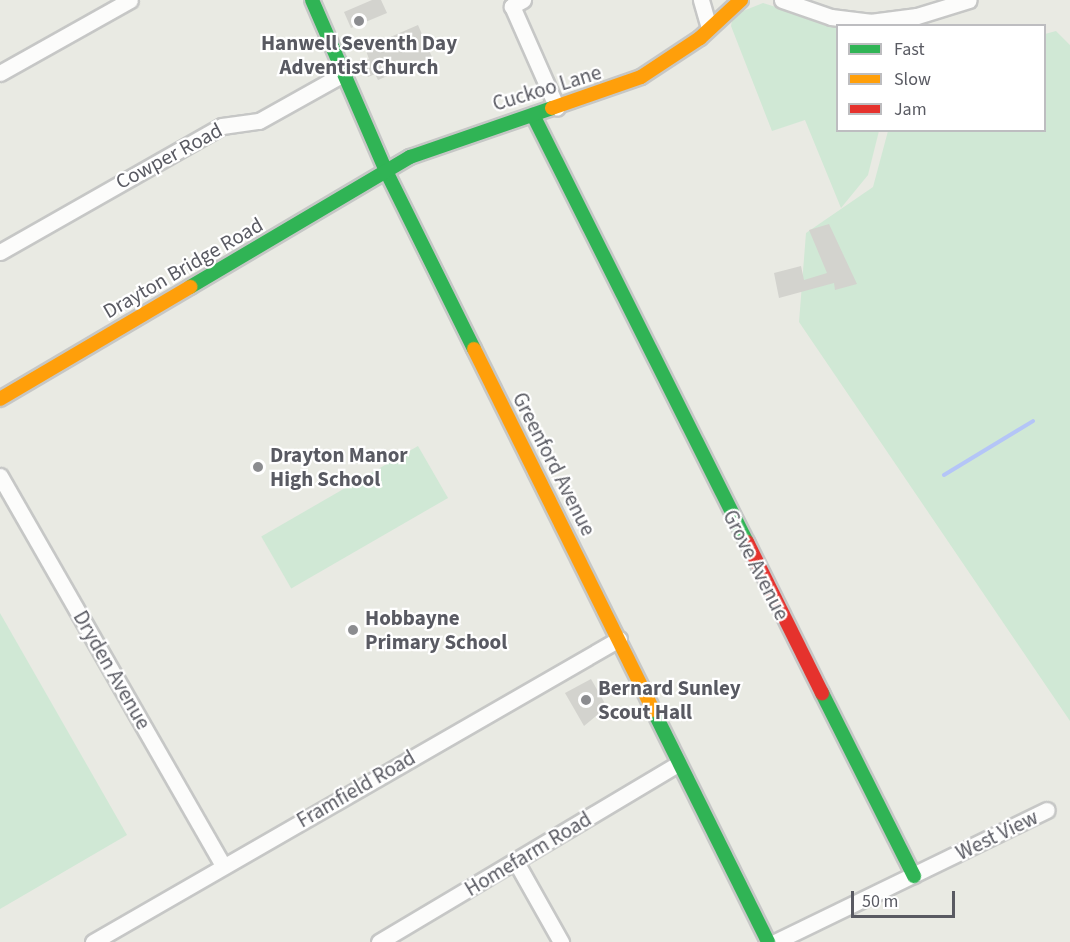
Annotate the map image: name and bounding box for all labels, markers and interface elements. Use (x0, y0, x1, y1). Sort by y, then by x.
marker: Hanwell Seventh Day Adventist Church (352, 14, 366, 28)
legend (836, 24, 1046, 132)
place label: Hanwell Seventh Day Adventist Church (261, 30, 457, 80)
text: Fast (894, 37, 925, 62)
street label: Cuckoo Lane (490, 60, 604, 116)
text: Slow (894, 67, 931, 92)
text: Jam (894, 97, 927, 122)
street label: Cowper Road (111, 117, 227, 195)
street label: Drayton Bridge Road (99, 212, 267, 324)
street label: Greenford Avenue (507, 388, 601, 540)
place label: Drayton Manor High School (270, 442, 408, 492)
marker: Drayton Manor High School (251, 460, 265, 474)
street label: Grove Avenue (717, 506, 795, 624)
place label: Hobbayne Primary School (365, 605, 507, 655)
street label: Dryden Avenue (68, 606, 156, 734)
marker: Hobbayne Primary School (346, 623, 360, 637)
place label: Bernard Sunley Scout Hall (598, 675, 741, 725)
marker: Bernard Sunley Scout Hall (579, 693, 593, 707)
street label: Framfield Road (292, 745, 420, 833)
street label: West View (952, 804, 1042, 866)
street label: Homefarm Road (460, 806, 596, 902)
scale bar (854, 879, 958, 917)
text: 50 m (862, 889, 898, 914)

